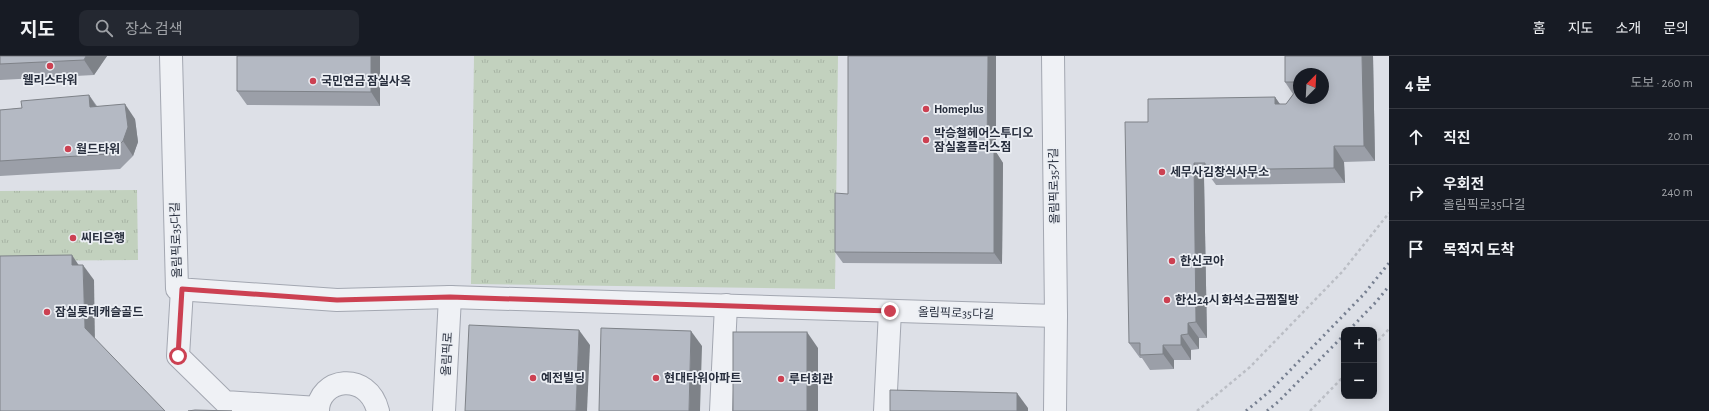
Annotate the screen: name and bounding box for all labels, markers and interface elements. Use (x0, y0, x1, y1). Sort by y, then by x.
search box (79, 10, 359, 46)
icon: search (93, 17, 115, 39)
text: 지도 (20, 21, 55, 40)
text: 장소 검색 (125, 22, 183, 37)
text: 홈 (1533, 22, 1546, 36)
text: 지도 (1568, 22, 1593, 36)
text: 소개 (1615, 22, 1641, 36)
text: 문의 (1663, 22, 1689, 36)
marker: 웰리스타워 (45, 61, 55, 71)
north arrow (1293, 68, 1329, 104)
place label: 웰리스타워 (22, 74, 78, 86)
place label: 국민연금 잠실사옥 (321, 75, 411, 87)
marker: 국민연금 잠실사옥 (308, 76, 318, 86)
text: 4 분 (1405, 76, 1432, 93)
text: 도보 · 260 m (1630, 77, 1693, 90)
place label: Homeplus (934, 103, 984, 115)
marker: Homeplus (921, 104, 931, 114)
icon: ahead (1405, 126, 1427, 148)
place label: 박승철헤어스투디오 잠실홈플러스점 (934, 127, 1033, 153)
text: 20 m (1668, 130, 1693, 143)
text: 직진 (1443, 131, 1471, 146)
marker: 박승철헤어스투디오 잠실홈플러스점 (921, 135, 931, 145)
place label: 월드타워 (76, 143, 120, 155)
marker: 월드타워 (63, 144, 73, 154)
street label: 올림픽로35가길 (1047, 148, 1061, 224)
place label: 세무사김창식사무소 (1170, 166, 1269, 178)
marker: 세무사김창식사무소 (1157, 167, 1167, 177)
text: 우회전 (1443, 177, 1484, 192)
icon: right (1405, 182, 1427, 204)
text: 240 m (1661, 186, 1693, 199)
text: 올림픽로35다길 (1443, 199, 1526, 212)
street label: 올림픽로35다길 (169, 202, 183, 278)
place label: 씨티은행 (81, 231, 125, 244)
marker: 씨티은행 (68, 233, 78, 243)
icon: arrive (1405, 238, 1427, 260)
text: 목적지 도착 (1443, 243, 1514, 258)
place label: 한신코아 (1180, 254, 1224, 267)
marker: 한신코아 (1167, 256, 1177, 266)
place label: 한신24시 화석소금찜질방 (1175, 293, 1299, 306)
marker: 한신24시 화석소금찜질방 (1162, 295, 1172, 305)
route end (881, 302, 899, 320)
place label: 잠실롯데캐슬골드 (55, 306, 143, 318)
street label: 올림픽로35다길 (918, 306, 994, 320)
marker: 잠실롯데캐슬골드 (42, 307, 52, 317)
map controls (1341, 327, 1377, 399)
button: + (1341, 327, 1377, 363)
street label: 올림픽로 (440, 332, 454, 376)
route start (169, 347, 187, 365)
button: − (1341, 363, 1377, 399)
place label: 현대타워아파트 (664, 371, 741, 384)
place label: 예전빌딩 (541, 372, 585, 384)
marker: 예전빌딩 (528, 373, 538, 383)
marker: 현대타워아파트 (651, 373, 661, 383)
place label: 루터회관 (789, 373, 833, 385)
marker: 루터회관 (776, 374, 786, 384)

